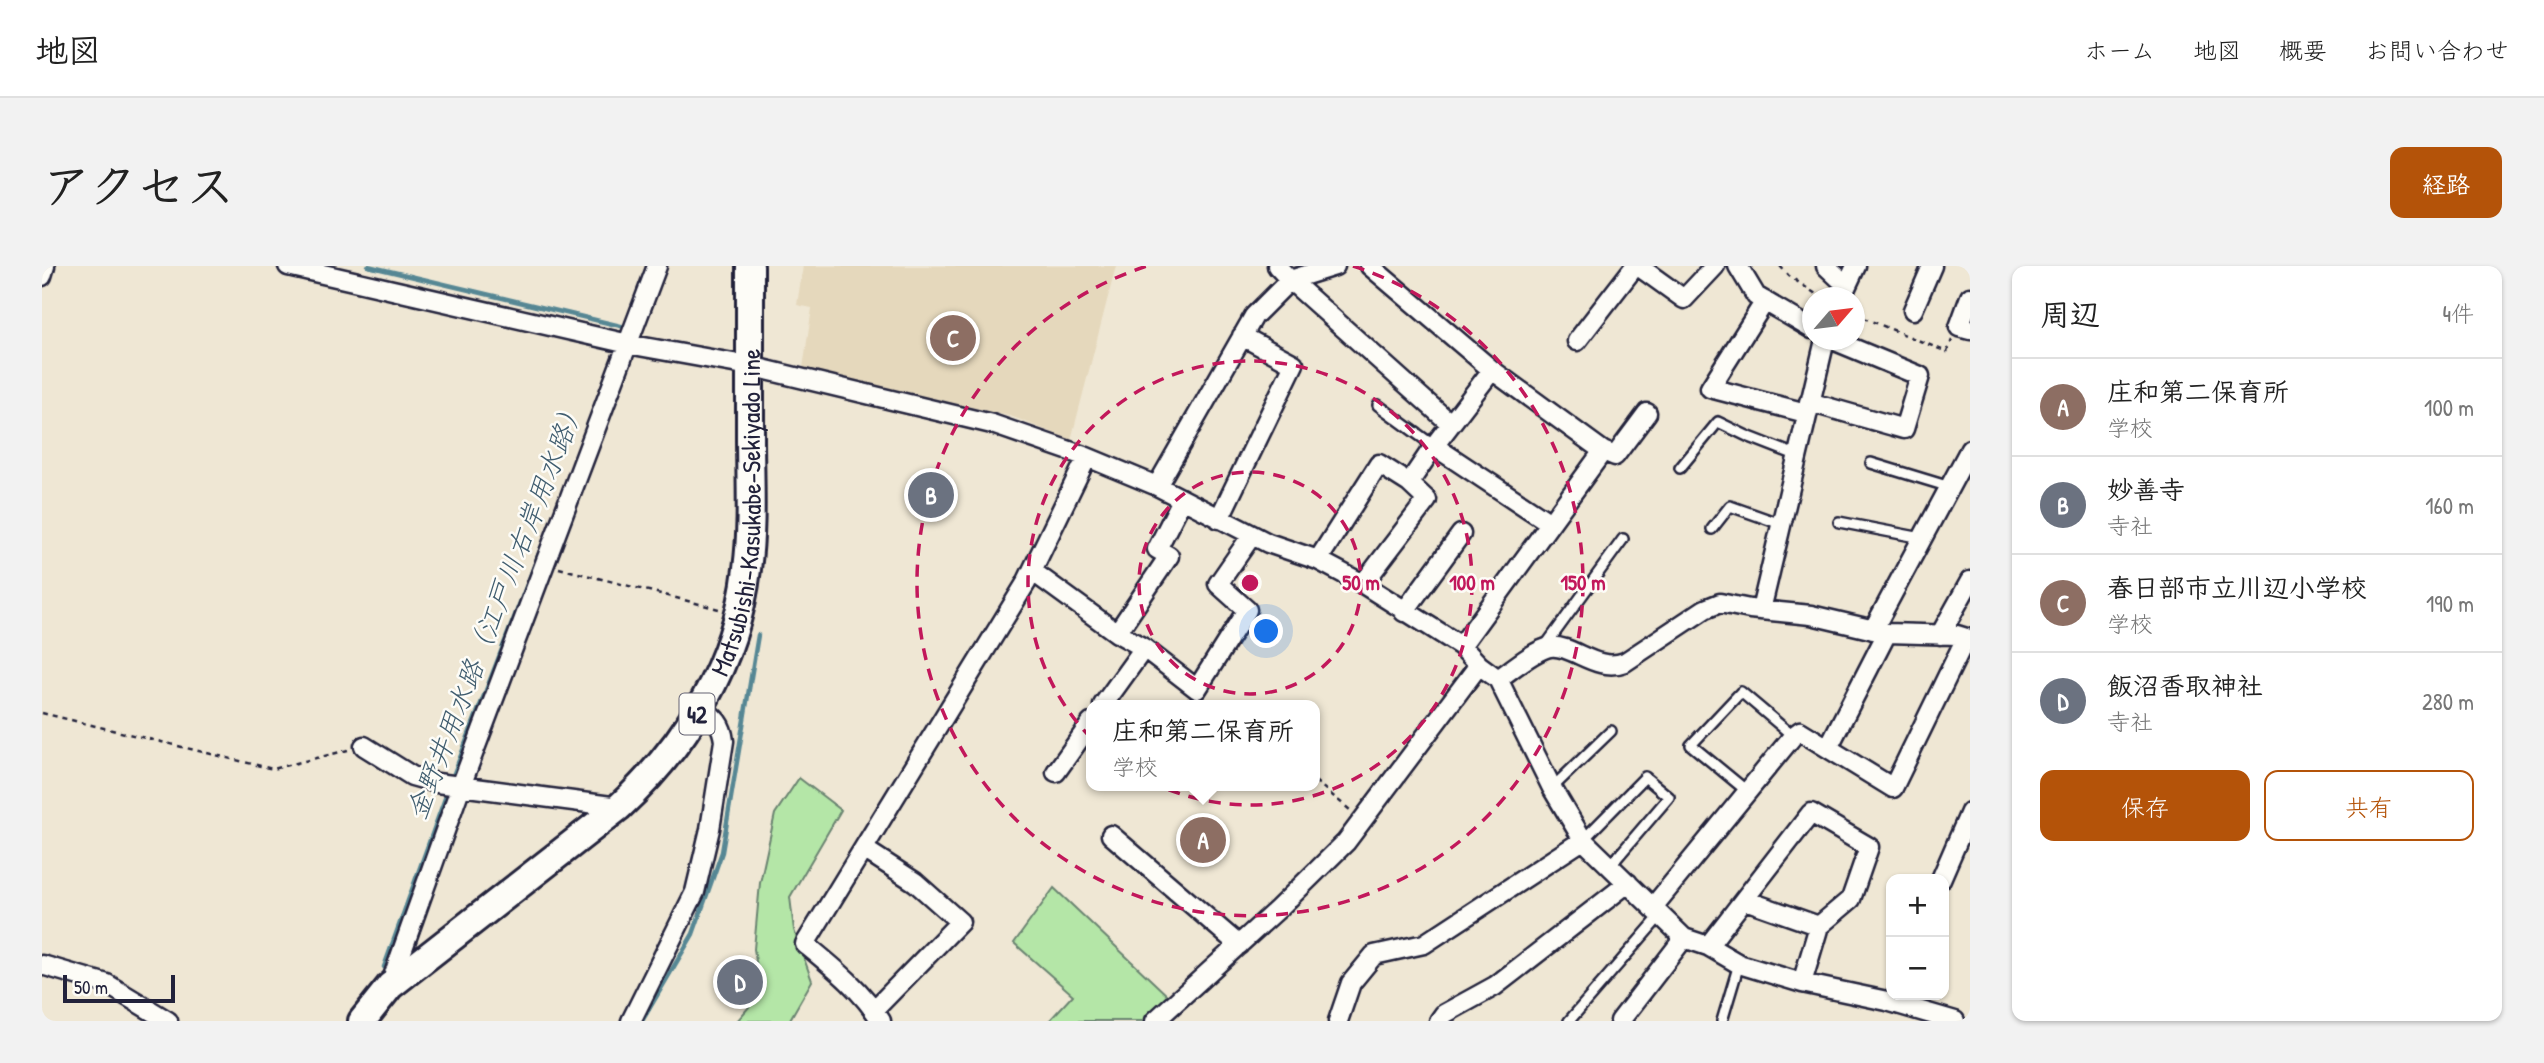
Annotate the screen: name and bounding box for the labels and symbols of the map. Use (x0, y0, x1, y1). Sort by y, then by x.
north arrow (1802, 287, 1865, 350)
pin: C (930, 312, 976, 364)
street label: Matsubishi-Kasukabe-Sekiyado Line (701, 349, 768, 681)
water label: 金野井用水路（江戸川右岸用水路） (397, 393, 593, 825)
pin: B (908, 469, 954, 521)
text: 50 m (1342, 568, 1380, 597)
text: 100 m (1449, 568, 1495, 597)
text: 150 m (1560, 568, 1606, 597)
centre of rings (1238, 571, 1262, 595)
your location (1249, 614, 1283, 648)
road number: 42 (680, 694, 714, 734)
pin: A (1180, 814, 1226, 866)
pin: D (717, 956, 763, 1008)
scale bar (63, 972, 175, 1004)

